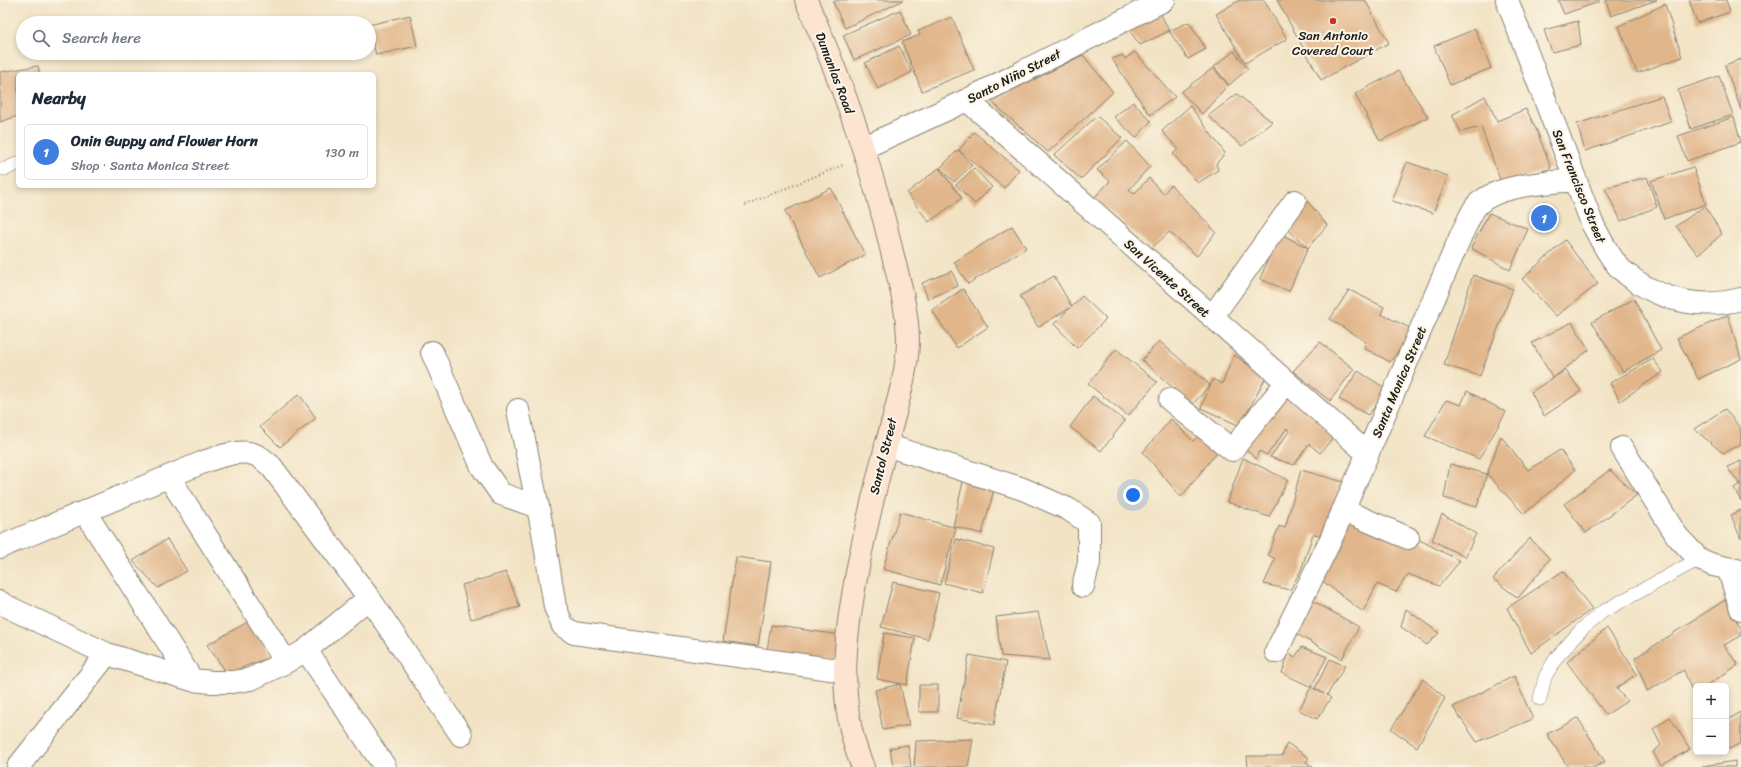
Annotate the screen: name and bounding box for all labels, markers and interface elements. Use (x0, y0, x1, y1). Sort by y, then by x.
search box (16, 16, 376, 60)
marker: San Antonio Covered Court (1328, 16, 1338, 26)
place label: San Antonio Covered Court (1292, 24, 1374, 62)
text: Search here (62, 25, 141, 51)
icon: search (30, 27, 52, 49)
street label: Dumanlas Road (809, 29, 862, 118)
street label: Santo Niño Street (963, 42, 1066, 110)
text: Nearby (32, 83, 86, 113)
street label: San Francisco Street (1546, 126, 1613, 247)
text: Onin Guppy and Flower Horn (71, 128, 258, 154)
text: 1 (43, 141, 49, 164)
text: 130 m (325, 141, 359, 164)
text: Shop · Santa Monica Street (71, 154, 229, 177)
pin: 1 (1531, 203, 1557, 233)
street label: San Vicente Street (1119, 233, 1216, 323)
street label: Santa Monica Street (1365, 322, 1433, 442)
street label: Santol Street (862, 414, 904, 497)
your location (1123, 485, 1143, 505)
map controls (1693, 683, 1729, 755)
button: + (1693, 683, 1729, 719)
button: − (1693, 719, 1729, 755)

